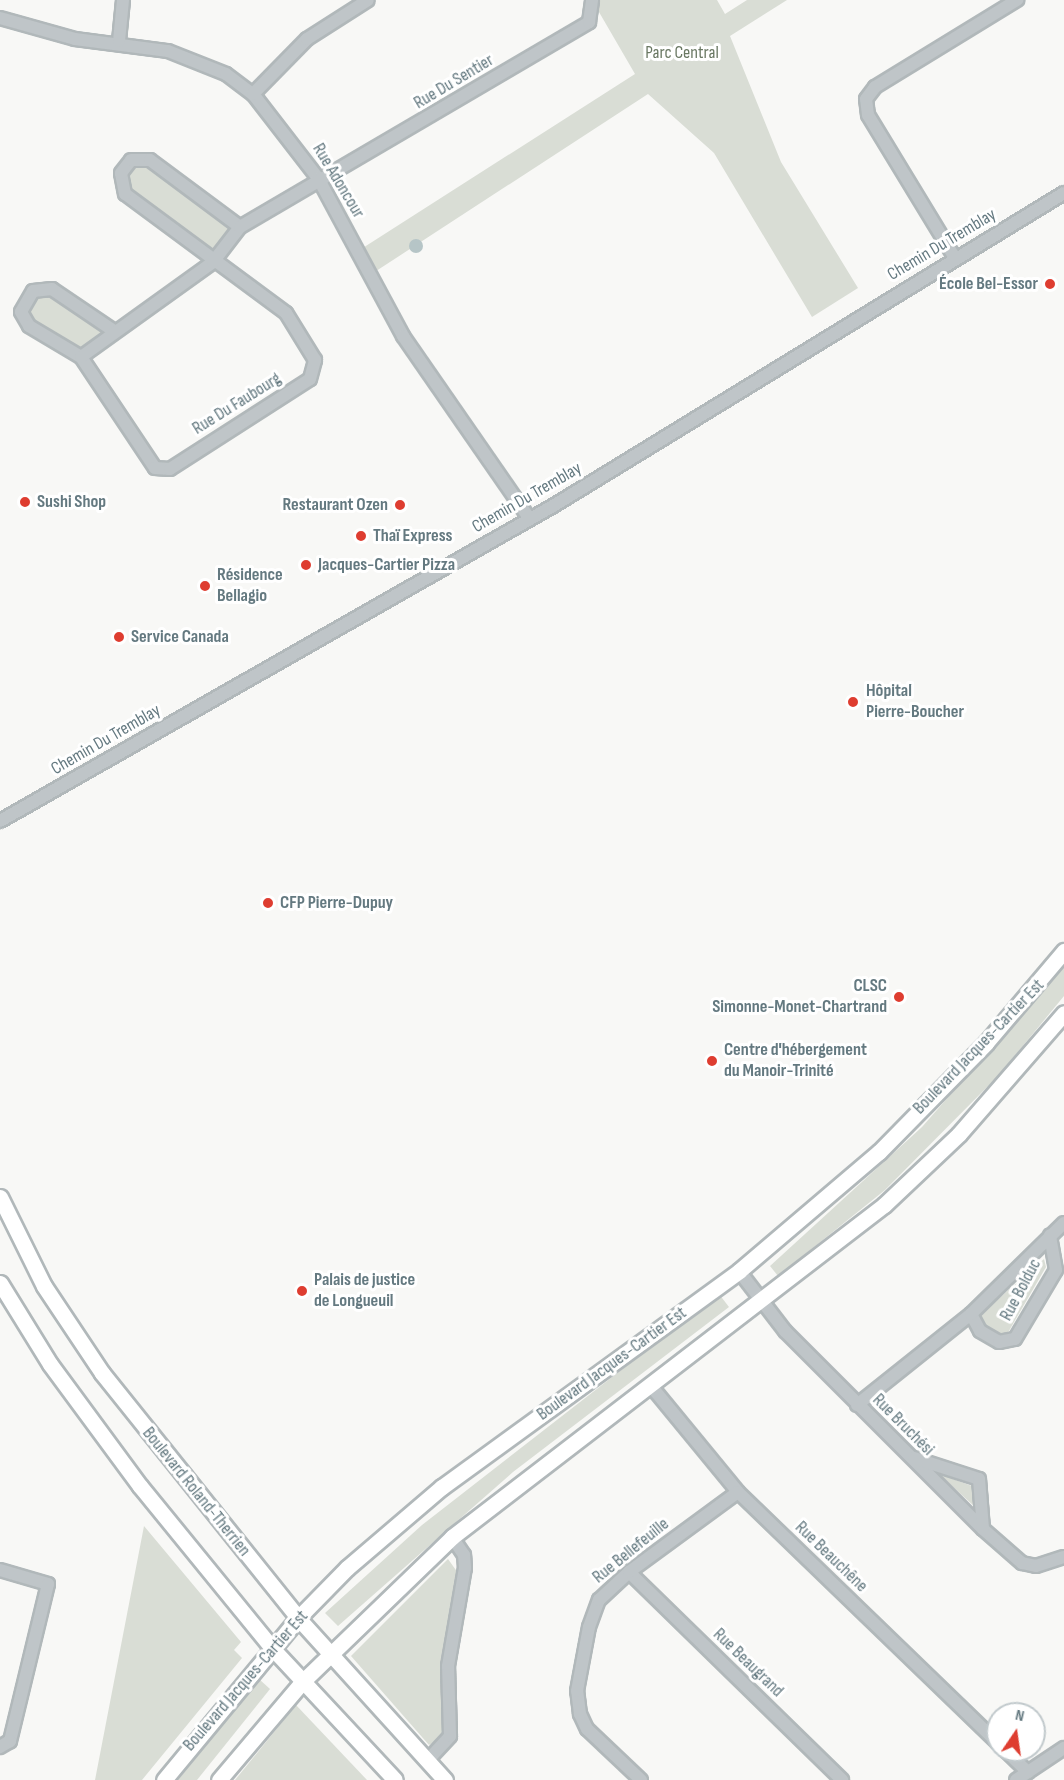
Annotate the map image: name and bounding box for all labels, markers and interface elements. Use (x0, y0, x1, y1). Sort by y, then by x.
park label: Parc Central (645, 42, 719, 64)
street label: Rue Du Sentier (410, 50, 498, 114)
street label: Rue Adoncour (307, 140, 369, 222)
street label: Chemin Du Tremblay (884, 204, 1000, 286)
place label: École Bel-Essor (939, 273, 1038, 295)
marker: École Bel-Essor (1043, 277, 1057, 291)
street label: Rue Du Faubourg (189, 368, 285, 440)
street label: Chemin Du Tremblay (469, 458, 585, 538)
place label: Sushi Shop (37, 491, 106, 513)
place label: Restaurant Ozen (282, 494, 388, 516)
marker: Sushi Shop (18, 495, 32, 509)
marker: Restaurant Ozen (393, 498, 407, 512)
place label: Thaï Express (373, 525, 452, 547)
marker: Thaï Express (354, 529, 368, 543)
place label: Jacques-Cartier Pizza (318, 554, 455, 576)
marker: Jacques-Cartier Pizza (299, 558, 313, 572)
place label: Résidence Bellagio (217, 565, 283, 608)
marker: Résidence Bellagio (198, 579, 212, 593)
place label: Service Canada (131, 626, 229, 648)
marker: Service Canada (112, 630, 126, 644)
place label: Hôpital Pierre-Boucher (866, 681, 964, 724)
marker: Hôpital Pierre-Boucher (844, 693, 862, 711)
street label: Chemin Du Tremblay (48, 700, 164, 780)
place label: CFP Pierre-Dupuy (280, 892, 393, 914)
marker: CFP Pierre-Dupuy (261, 896, 275, 910)
street label: Boulevard Jacques-Cartier Est (909, 975, 1049, 1119)
place label: CLSC Simonne-Monet-Chartrand (712, 976, 887, 1018)
marker: CLSC Simonne-Monet-Chartrand (892, 990, 906, 1004)
place label: Centre d'hébergement du Manoir-Trinité (724, 1040, 867, 1082)
marker: Centre d'hébergement du Manoir-Trinité (705, 1054, 719, 1068)
street label: Rue Bolduc (996, 1255, 1046, 1325)
place label: Palais de justice de Longueuil (314, 1270, 415, 1312)
marker: Palais de justice de Longueuil (295, 1284, 309, 1298)
street label: Boulevard Jacques-Cartier Est (533, 1302, 691, 1426)
street label: Rue Bruchési (868, 1390, 938, 1460)
street label: Boulevard Roland-Therrien (137, 1423, 255, 1561)
street label: Rue Bellefeuille (588, 1514, 674, 1588)
street label: Rue Beauchêne (790, 1517, 872, 1597)
street label: Boulevard Jacques-Cartier Est (179, 1606, 313, 1756)
street label: Rue Beaugrand (708, 1624, 788, 1702)
north arrow (986, 1702, 1046, 1762)
text: N (1013, 1706, 1026, 1726)

